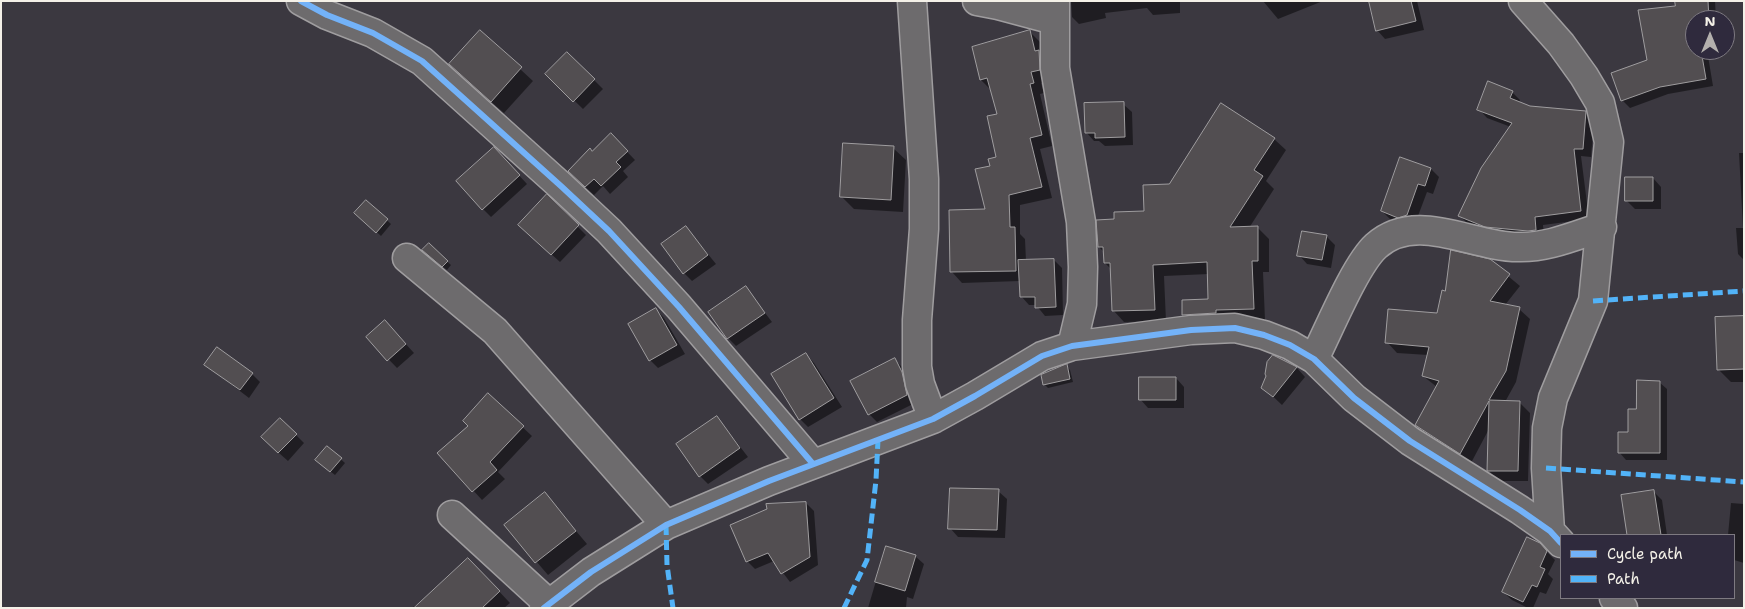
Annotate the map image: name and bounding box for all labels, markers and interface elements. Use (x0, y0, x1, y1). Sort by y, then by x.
north arrow (1685, 10, 1735, 60)
text: N (1704, 12, 1716, 30)
legend (1560, 534, 1735, 599)
text: Cycle path (1607, 544, 1683, 564)
text: Path (1607, 569, 1640, 589)

